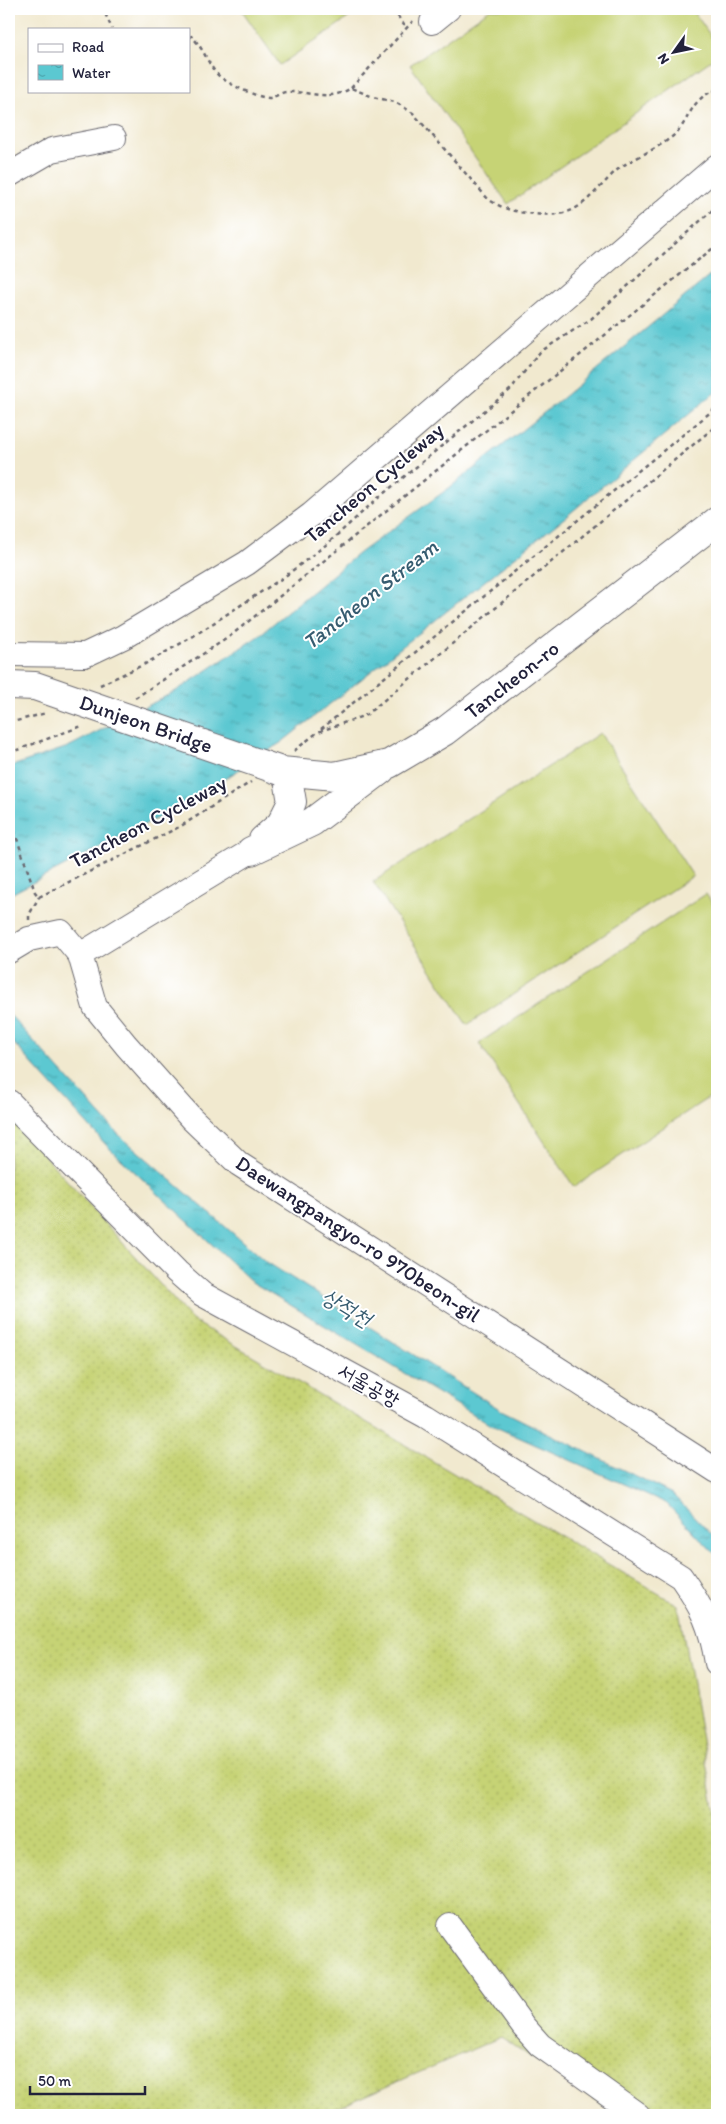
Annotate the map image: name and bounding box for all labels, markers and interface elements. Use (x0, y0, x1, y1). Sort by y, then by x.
legend (28, 28, 190, 92)
north arrow (648, 28, 698, 78)
text: Road (72, 38, 105, 56)
text: N (654, 50, 673, 67)
text: Water (72, 64, 111, 82)
street label: Tancheon Cycleway (299, 417, 448, 548)
water label: Tancheon Stream (297, 533, 444, 655)
street label: Tancheon-ro (460, 635, 564, 724)
street label: Dunjeon Bridge (76, 689, 216, 758)
street label: Tancheon Cycleway (65, 770, 231, 873)
street label: Daewangpangyo-ro 970beon-gil (231, 1150, 485, 1327)
water label: 상적천 (317, 1282, 378, 1334)
street label: 서울공항 (334, 1357, 405, 1412)
scale bar (30, 2064, 145, 2096)
text: 50 m (38, 2072, 71, 2090)

